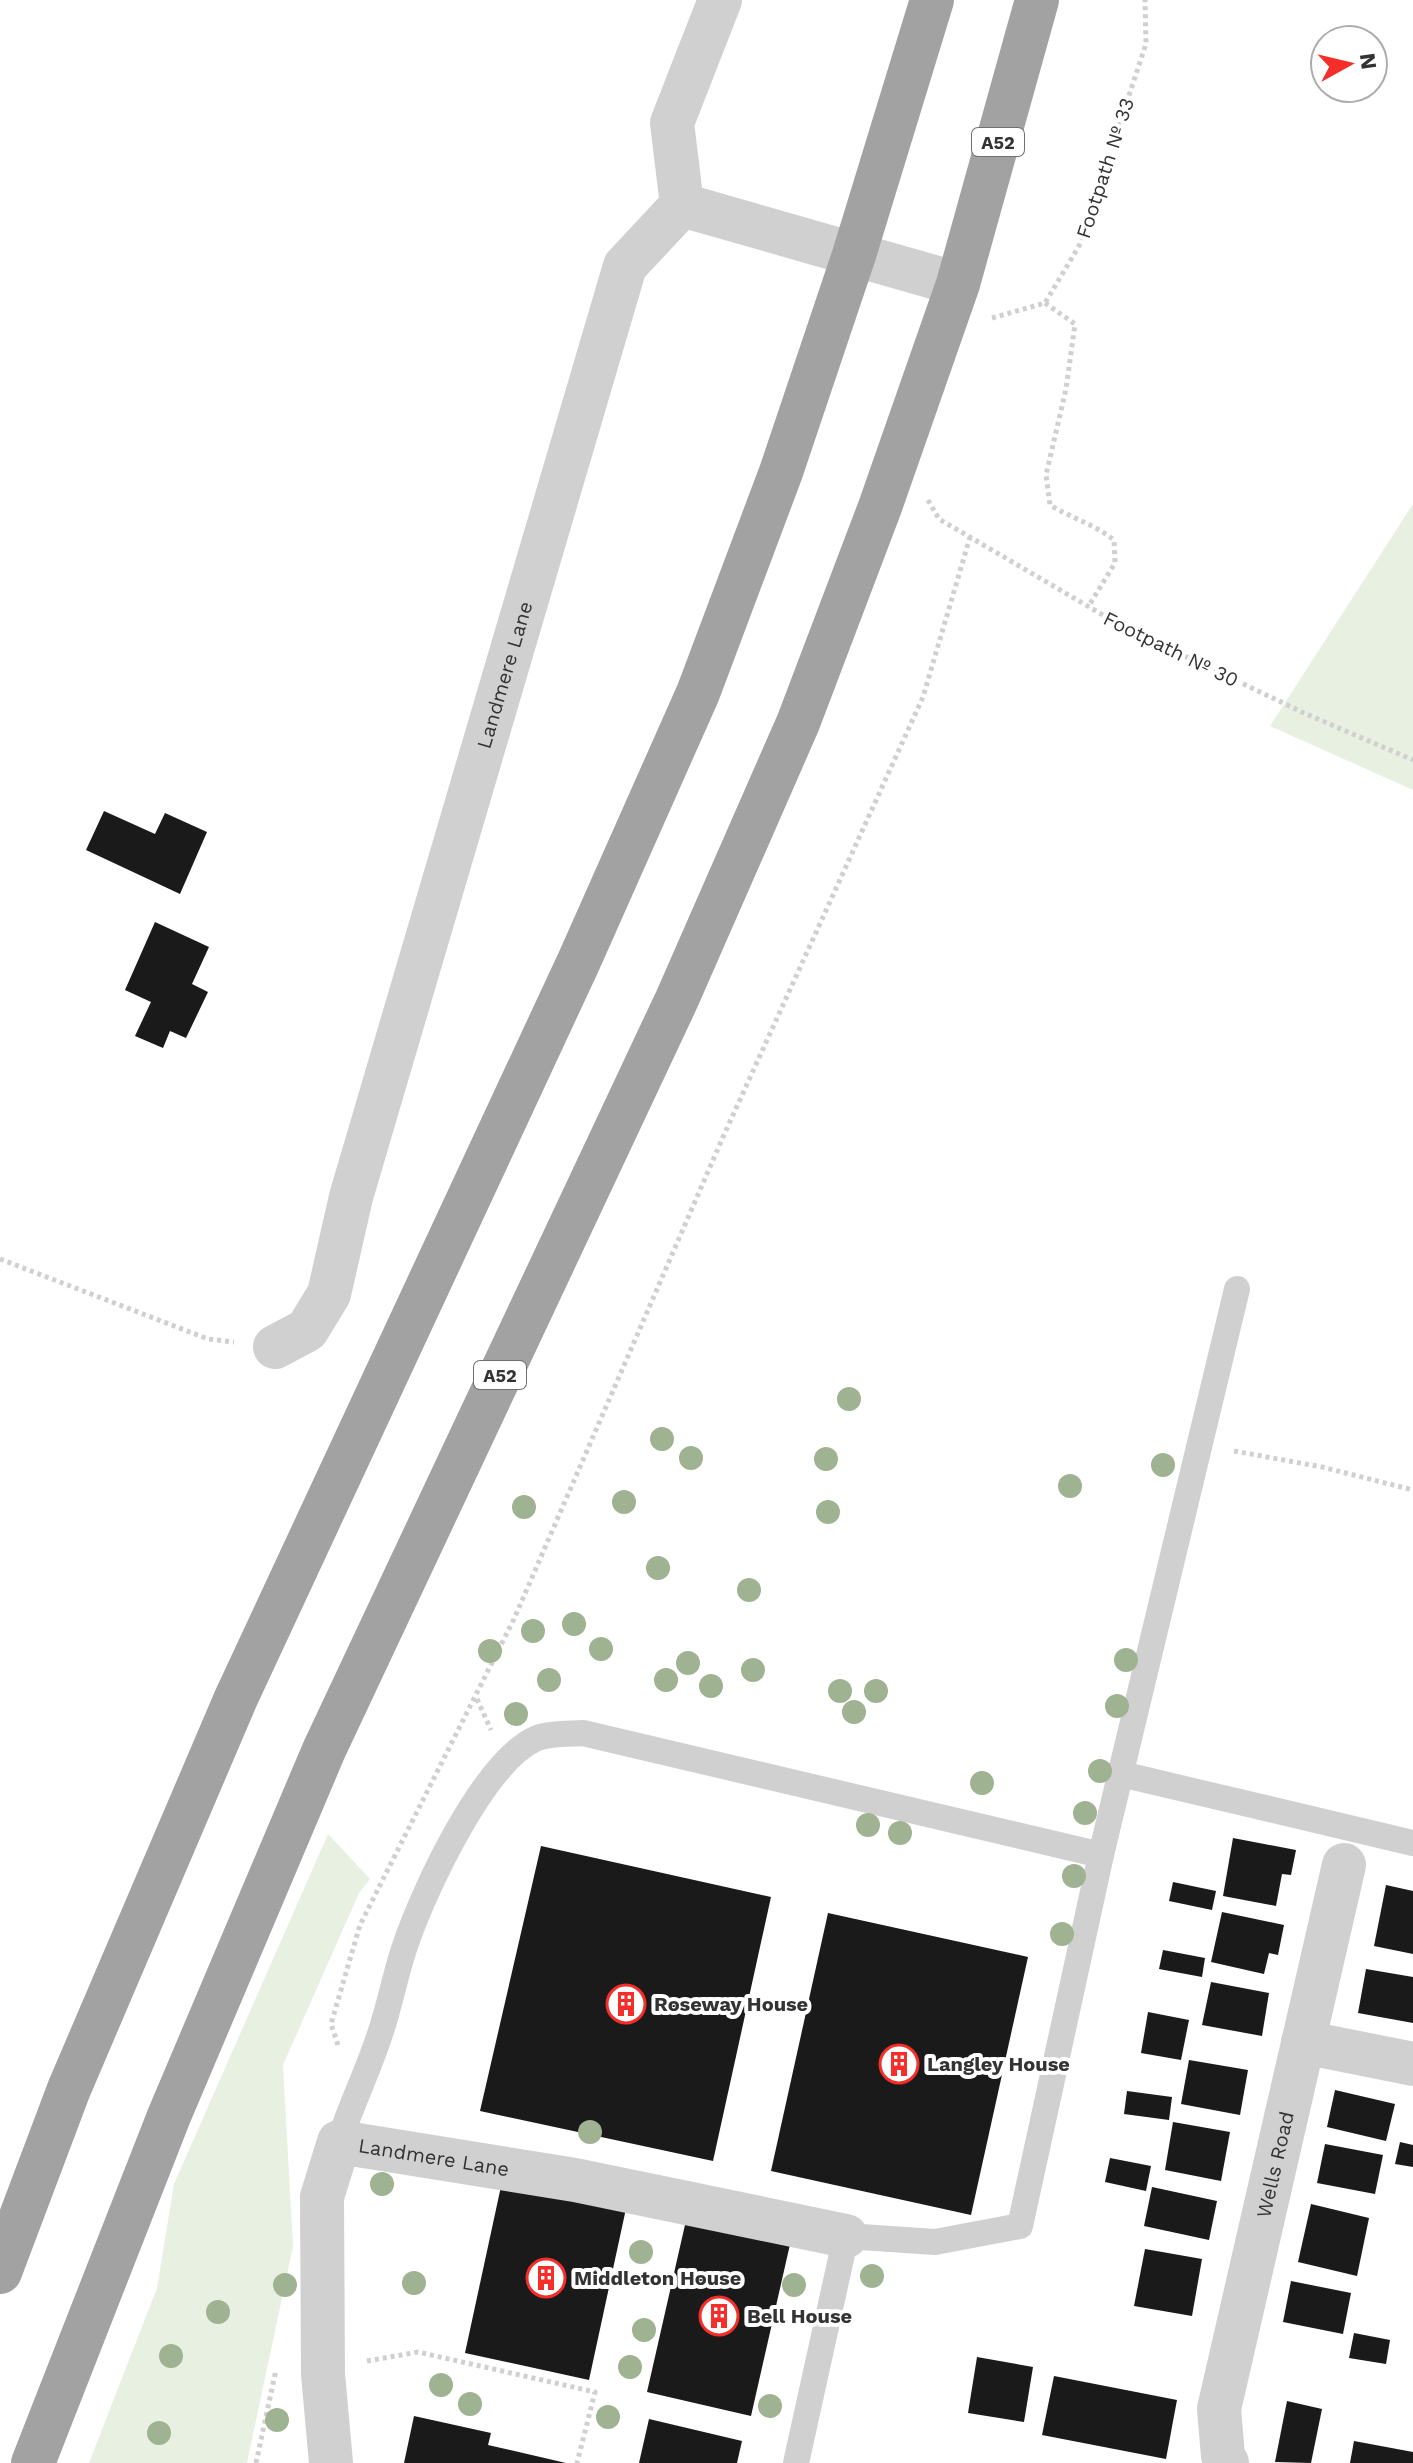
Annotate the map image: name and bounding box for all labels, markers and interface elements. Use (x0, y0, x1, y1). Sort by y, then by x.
north arrow (1309, 24, 1389, 104)
text: N (1355, 51, 1382, 71)
street label: Footpath № 33 (1071, 95, 1139, 241)
road number: A52 (972, 128, 1024, 156)
street label: Landmere Lane (472, 599, 538, 751)
street label: Footpath № 30 (1100, 606, 1242, 692)
road number: A52 (474, 1361, 526, 1389)
building icon: Roseway House (605, 1983, 647, 2025)
place label: Roseway House (654, 1992, 808, 2016)
building icon: Langley House (878, 2043, 920, 2085)
place label: Langley House (927, 2052, 1070, 2076)
street label: Wells Road (1251, 2109, 1299, 2220)
street label: Landmere Lane (357, 2133, 511, 2181)
building icon: Middleton House (525, 2257, 567, 2299)
place label: Middleton House (574, 2266, 741, 2290)
building icon: Bell House (698, 2295, 740, 2337)
place label: Bell House (747, 2304, 852, 2328)

